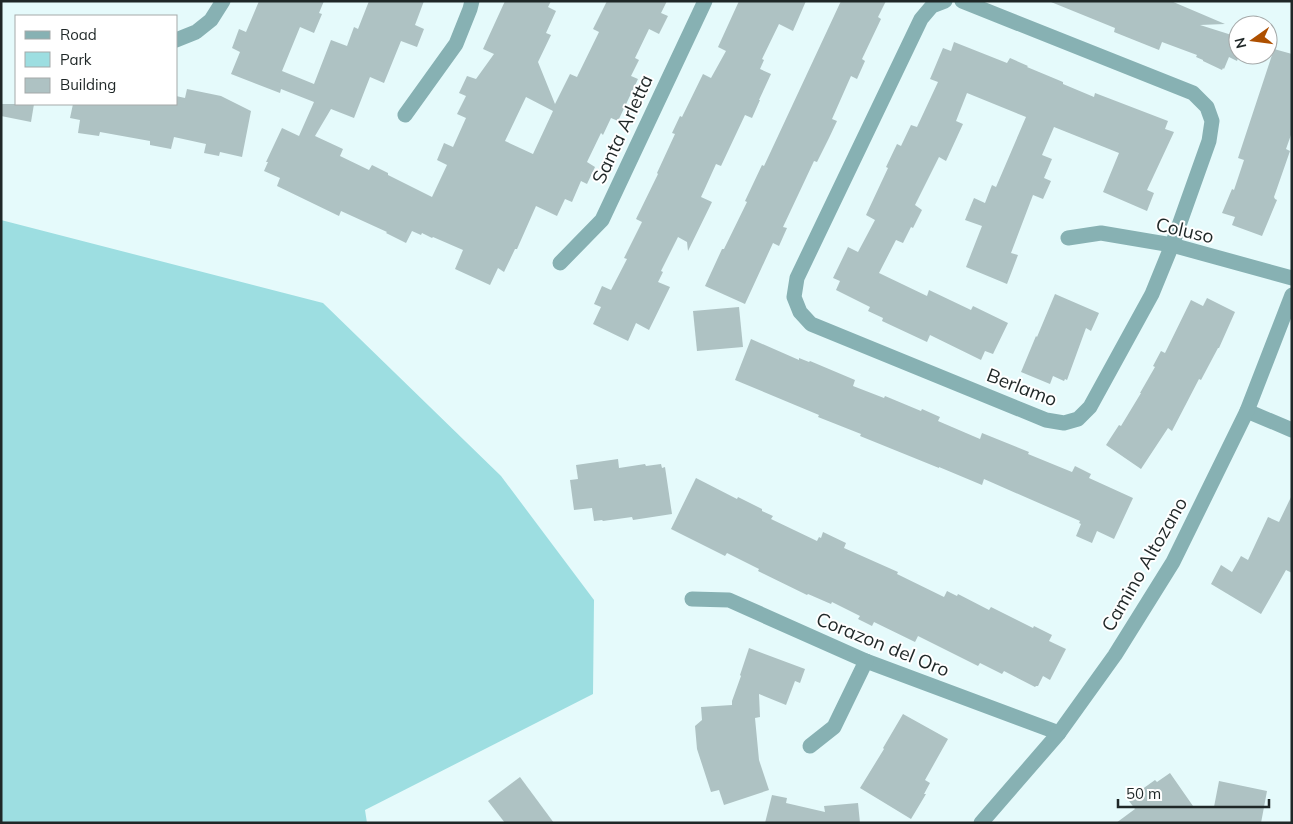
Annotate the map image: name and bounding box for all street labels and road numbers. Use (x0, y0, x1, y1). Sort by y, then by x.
street label: Santa Arletta (586, 71, 658, 187)
street label: Coluso (1154, 212, 1216, 248)
street label: Berlamo (983, 363, 1061, 411)
street label: Camino Altozano (1096, 493, 1192, 635)
street label: Corazon del Oro (813, 606, 953, 682)

